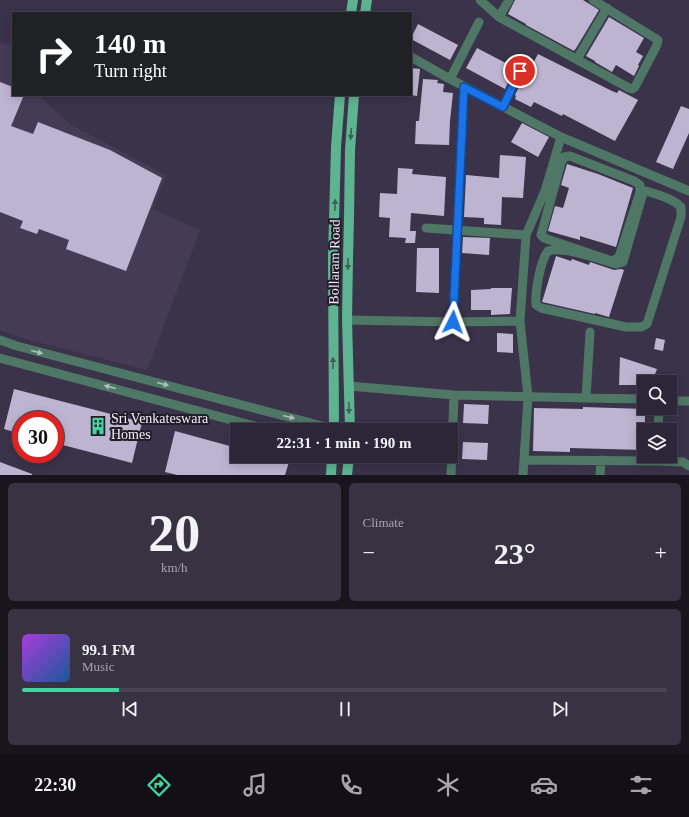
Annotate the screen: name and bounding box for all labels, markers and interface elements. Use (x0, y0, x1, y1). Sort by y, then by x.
icon: right (28, 28, 80, 80)
text: 140 m (94, 28, 166, 59)
pin (503, 54, 537, 88)
icon: arrive (509, 60, 531, 82)
text: Turn right (94, 61, 167, 81)
one-way arrow (348, 128, 355, 140)
one-way arrow (332, 198, 338, 211)
street label: Bollaram Road (326, 219, 343, 305)
one-way arrow (345, 258, 351, 271)
position arrow (432, 301, 474, 343)
one-way arrow (31, 349, 43, 355)
one-way arrow (330, 356, 336, 369)
map controls (637, 375, 677, 463)
button: search (637, 375, 677, 415)
one-way arrow (157, 382, 169, 388)
one-way arrow (103, 384, 115, 390)
one-way arrow (346, 402, 353, 414)
speed limit sign: 30 (12, 411, 64, 463)
place label: Sri Venkateswara Homes (111, 411, 209, 442)
one-way arrow (283, 414, 295, 420)
building icon: Sri Venkateswara Homes (88, 416, 108, 436)
button: layers (637, 423, 677, 463)
text: 22:31 · 1 min · 190 m (277, 435, 412, 451)
text: 20 (148, 505, 200, 562)
text: Climate (363, 515, 404, 530)
text: 23° (494, 537, 536, 570)
text: − (363, 540, 375, 565)
text: + (655, 540, 667, 565)
text: km/h (161, 560, 188, 575)
text: 99.1 FM (82, 642, 135, 658)
text: Music (82, 659, 115, 674)
icon: previous (119, 698, 141, 720)
icon: pause (334, 698, 356, 720)
icon: next (549, 698, 571, 720)
icon: directions (145, 771, 173, 799)
icon: music (241, 771, 269, 799)
icon: phone (337, 771, 365, 799)
icon: climate (434, 771, 462, 799)
icon: car (530, 771, 558, 799)
icon: filters (627, 771, 655, 799)
text: 22:30 (34, 775, 76, 795)

